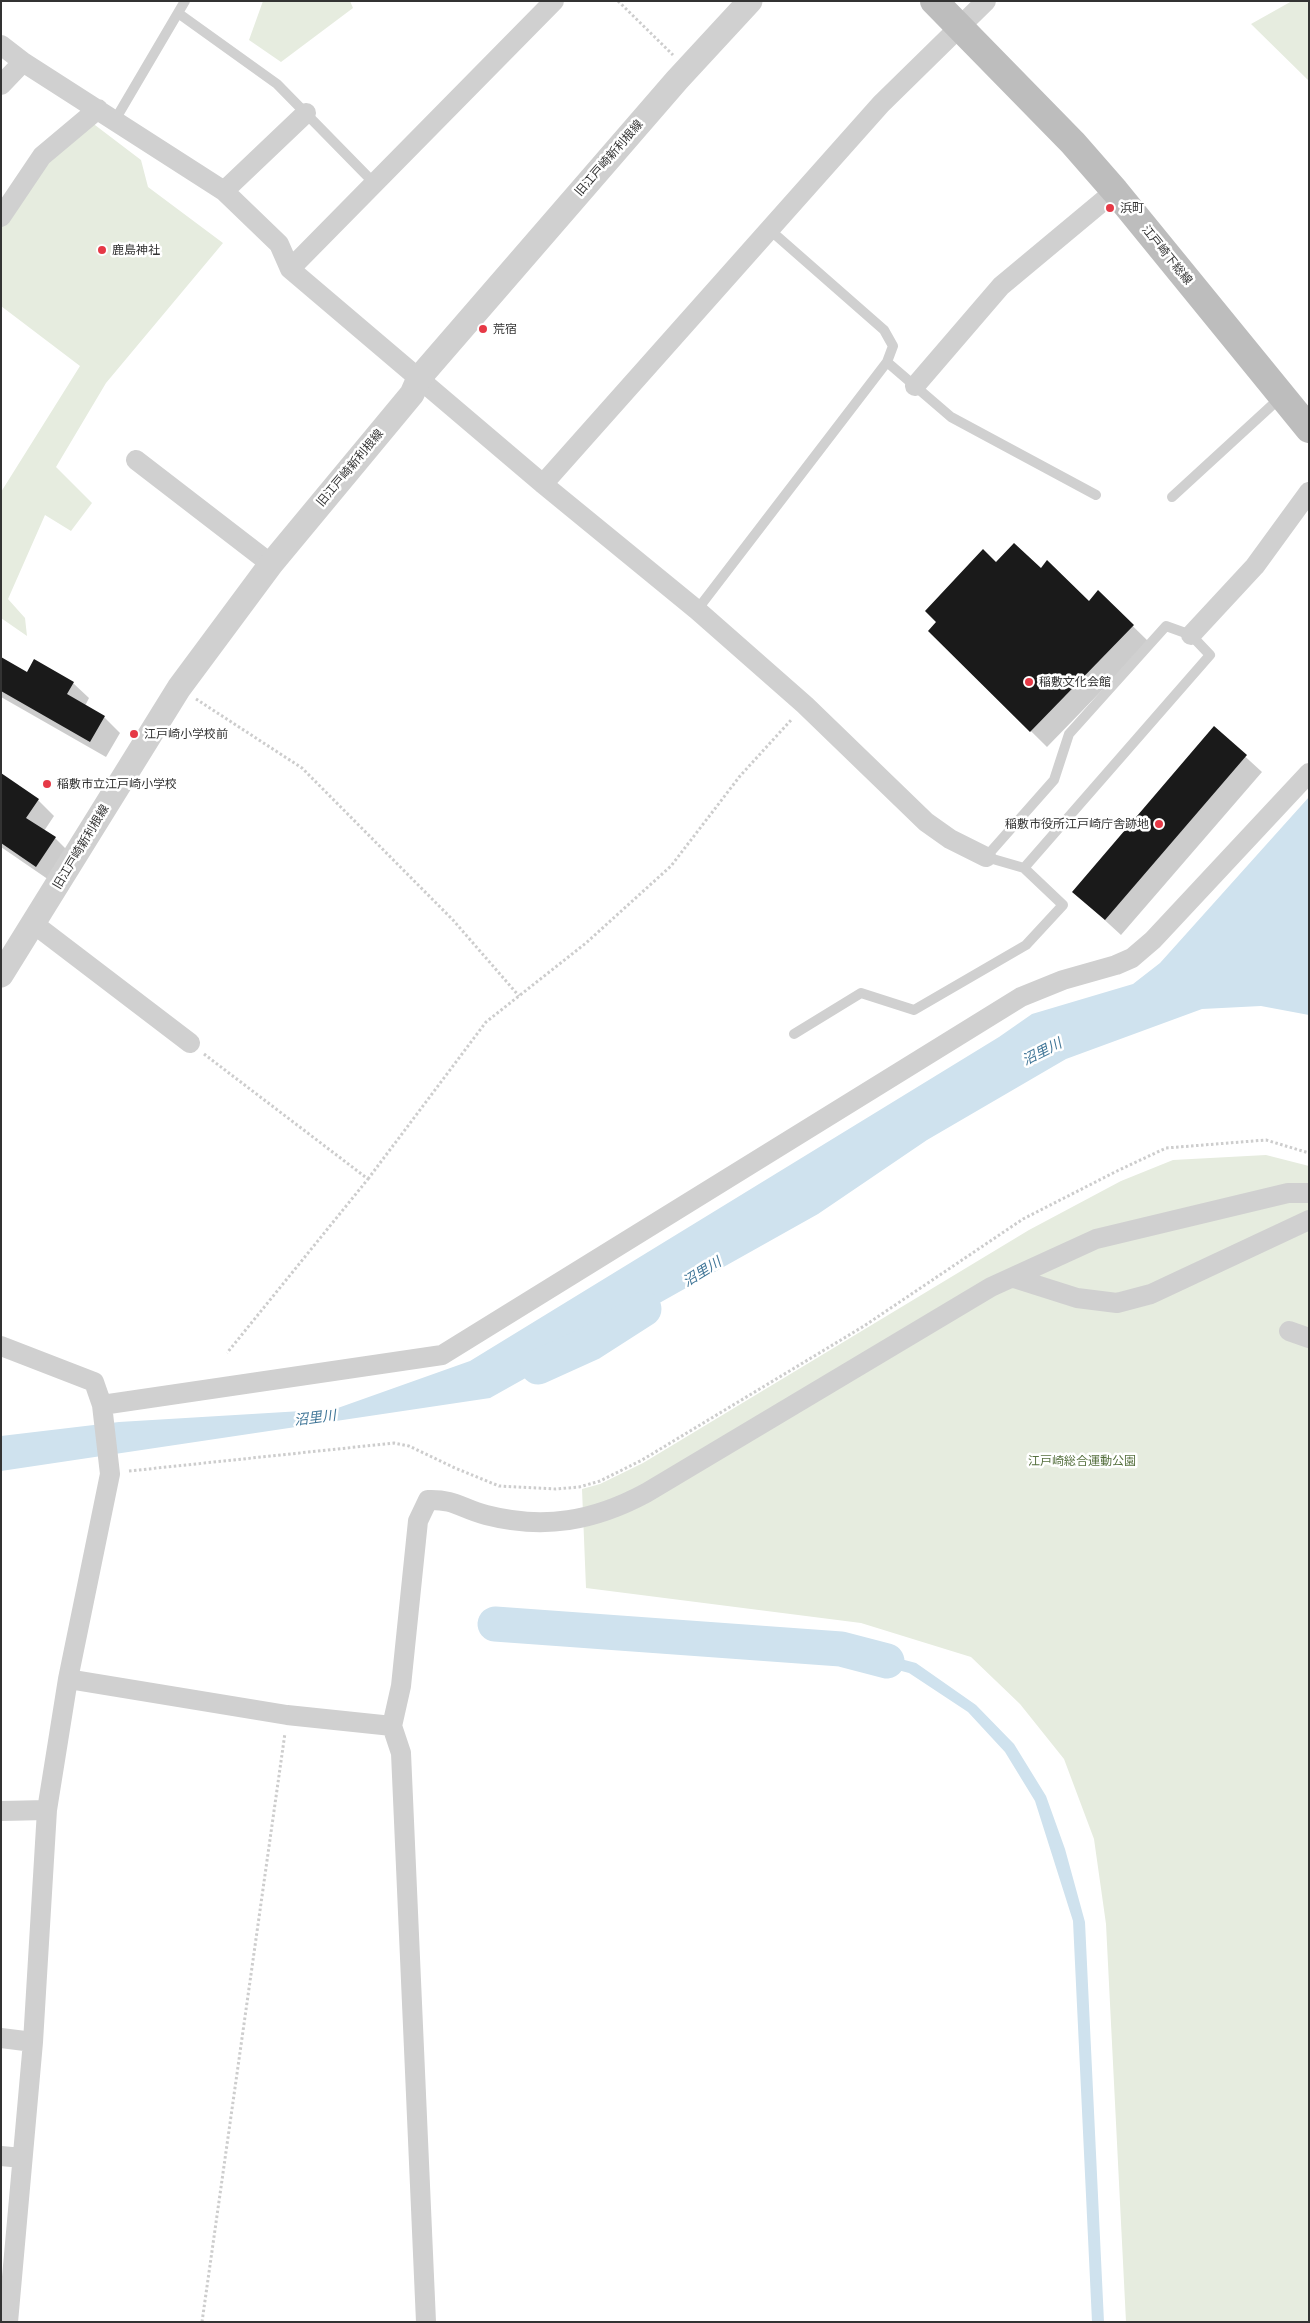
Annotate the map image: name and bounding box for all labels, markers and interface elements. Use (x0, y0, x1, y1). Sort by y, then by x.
street label: 旧江戸崎新利根線 (572, 117, 646, 199)
place label: 浜町 (1120, 201, 1144, 215)
marker: 浜町 (1104, 202, 1116, 214)
street label: 江戸崎下総線 (1139, 222, 1195, 288)
place label: 鹿島神社 (112, 243, 160, 257)
marker: 鹿島神社 (96, 244, 108, 256)
place label: 荒宿 (493, 322, 517, 336)
marker: 荒宿 (477, 323, 489, 335)
street label: 旧江戸崎新利根線 (314, 427, 386, 509)
place label: 稲敷文化会館 (1039, 675, 1111, 689)
marker: 稲敷文化会館 (1023, 676, 1035, 688)
place label: 江戸崎小学校前 (144, 727, 228, 741)
marker: 江戸崎小学校前 (128, 728, 140, 740)
place label: 稲敷市立江戸崎小学校 (57, 777, 177, 791)
marker: 稲敷市立江戸崎小学校 (41, 778, 53, 790)
street label: 旧江戸崎新利根線 (50, 802, 112, 892)
place label: 稲敷市役所江戸崎庁舎跡地 (1005, 817, 1149, 831)
marker: 稲敷市役所江戸崎庁舎跡地 (1153, 818, 1165, 830)
water label: 沼里川 (1019, 1035, 1065, 1069)
water label: 沼里川 (680, 1254, 724, 1290)
water label: 沼里川 (293, 1407, 337, 1429)
park label: 江戸崎総合運動公園 (1028, 1454, 1136, 1468)

